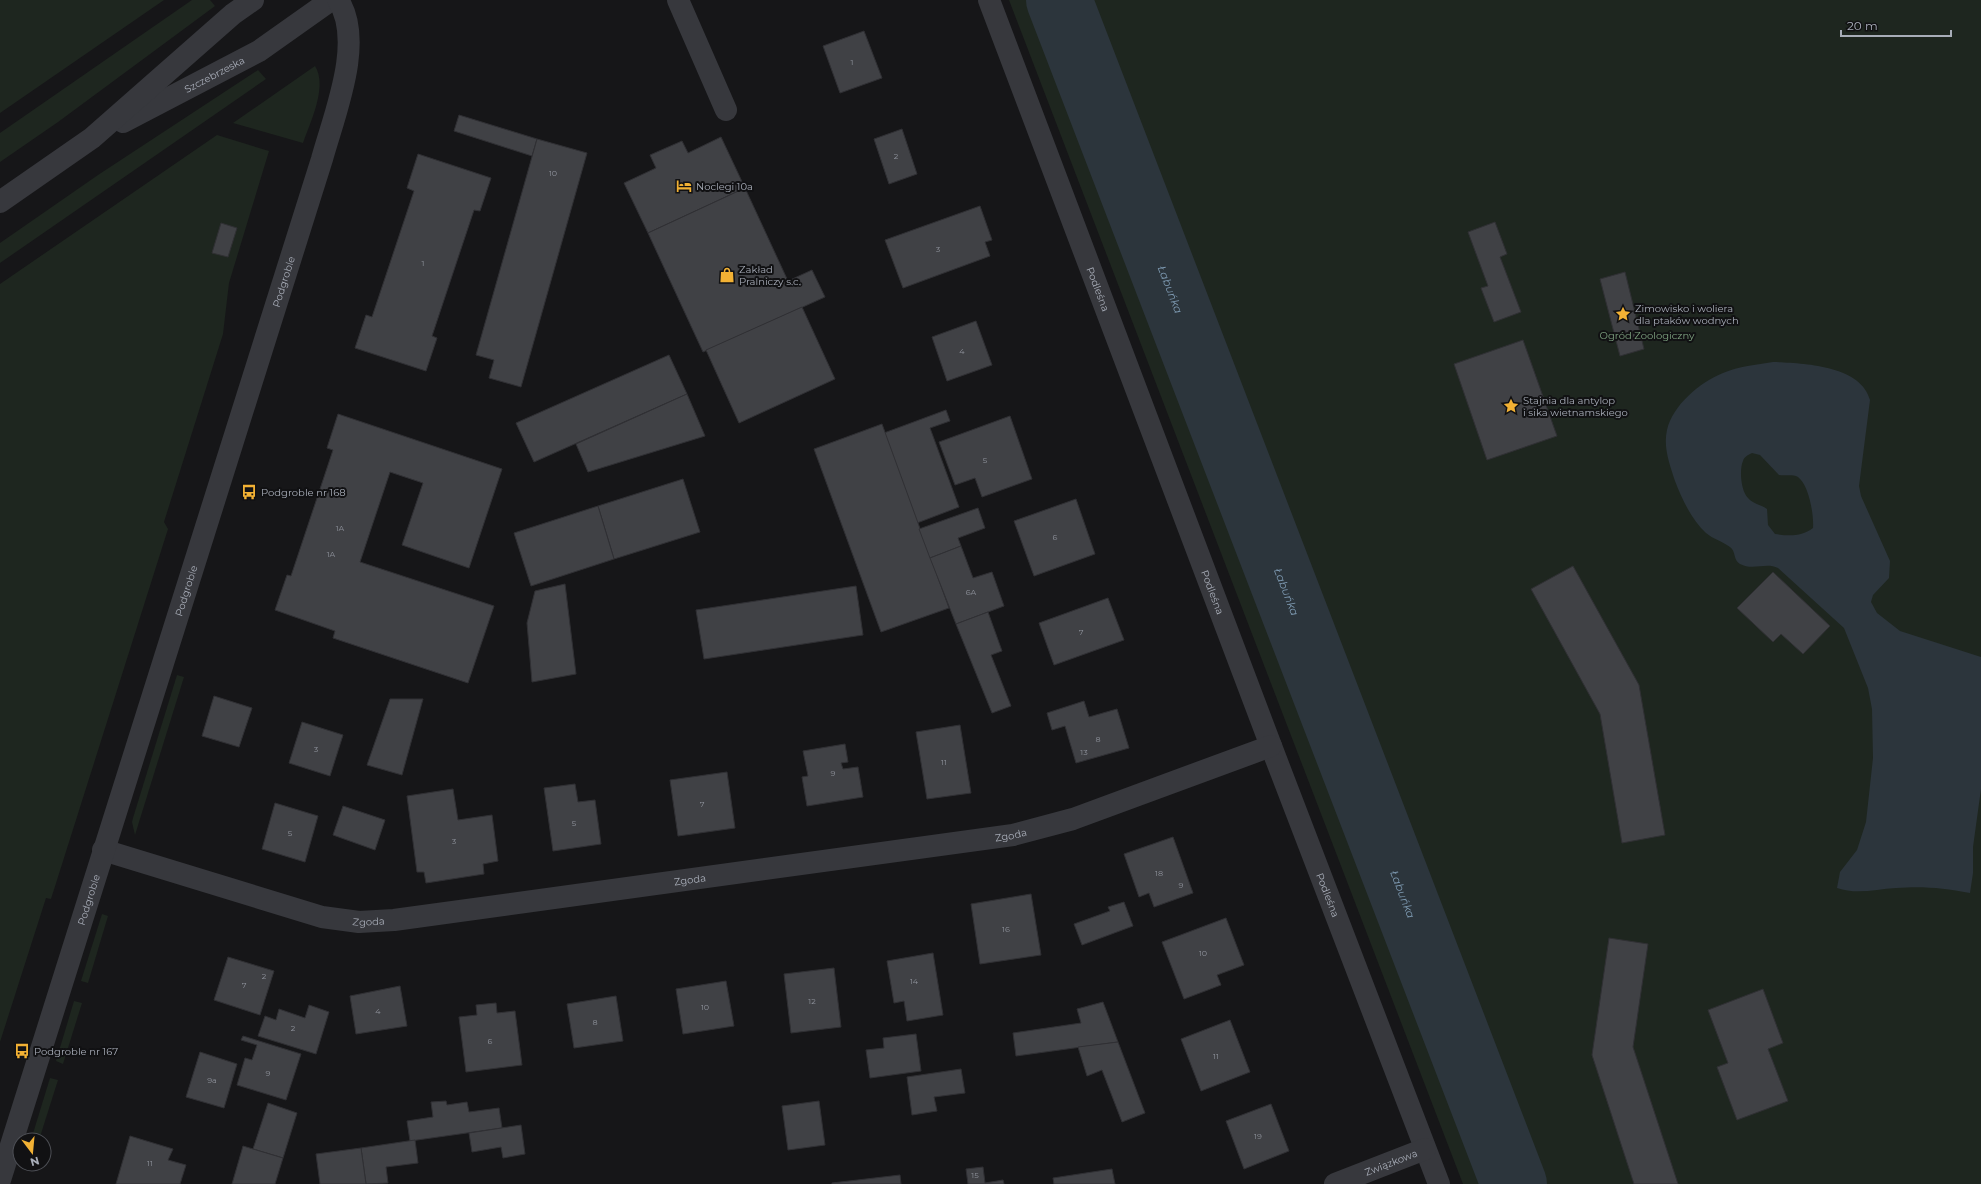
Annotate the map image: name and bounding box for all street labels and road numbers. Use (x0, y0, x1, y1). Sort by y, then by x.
street label: Szczebrzeska (182, 53, 247, 95)
street label: Podgroble (269, 255, 297, 309)
street label: Podleśna (1084, 265, 1113, 313)
street label: Podgroble (172, 564, 200, 618)
street label: Podleśna (1199, 568, 1227, 616)
street label: Zgoda (994, 825, 1028, 844)
street label: Zgoda (673, 871, 707, 888)
street label: Podleśna (1314, 871, 1342, 919)
street label: Podgroble (74, 873, 103, 927)
street label: Zgoda (352, 914, 385, 929)
street label: Związkowa (1363, 1146, 1419, 1178)

